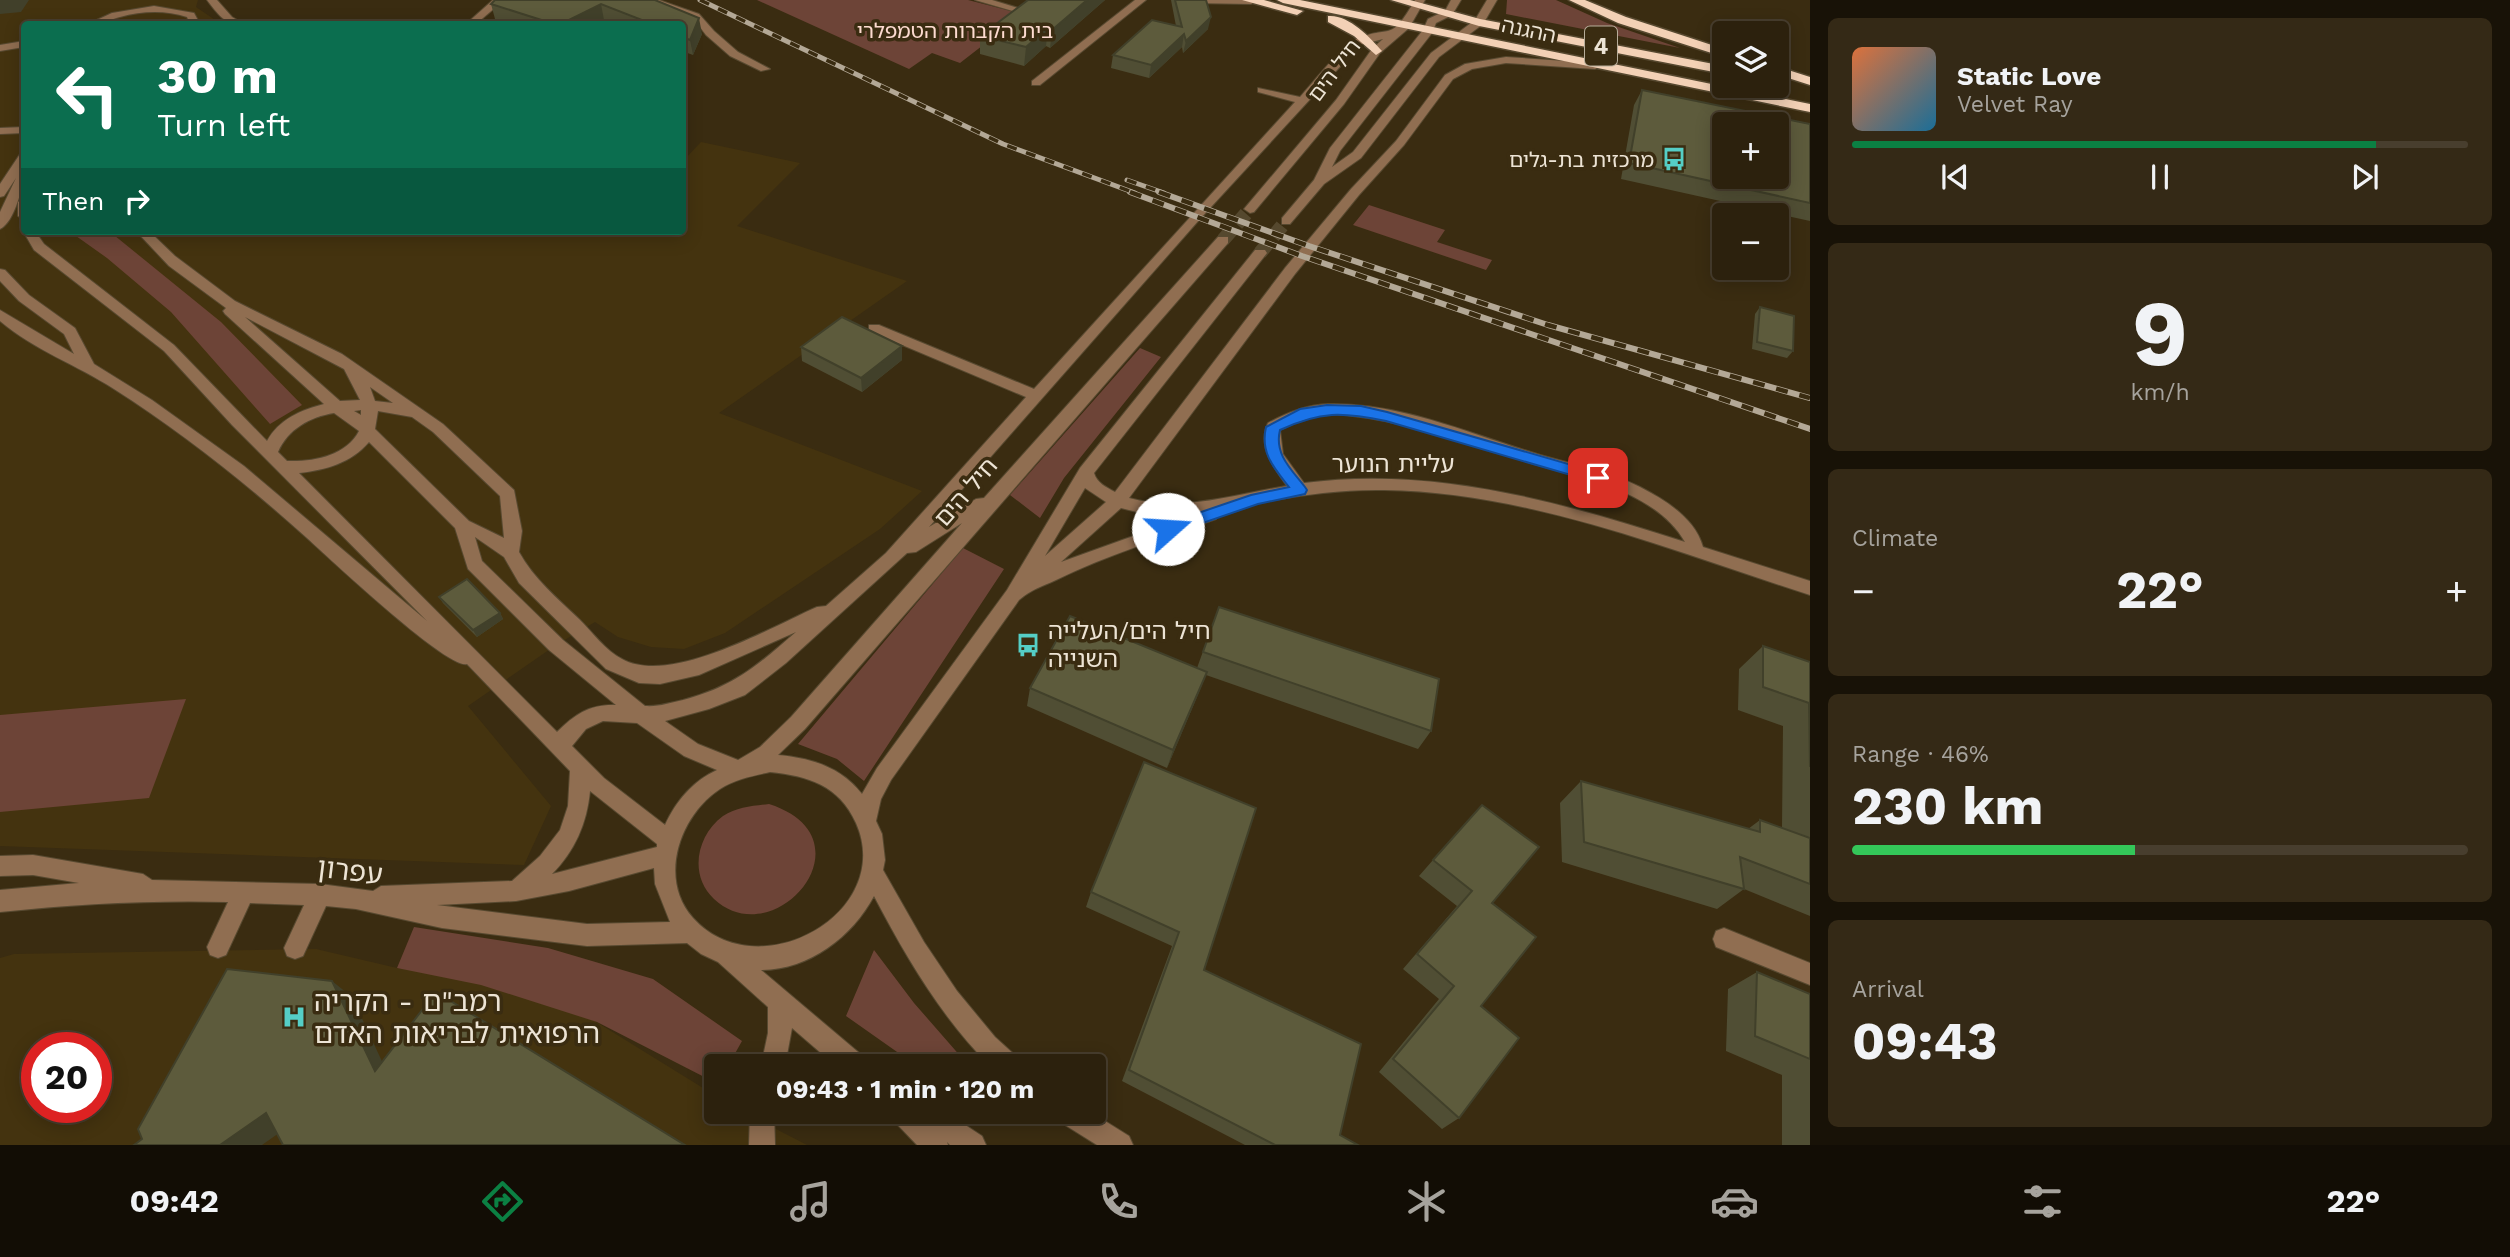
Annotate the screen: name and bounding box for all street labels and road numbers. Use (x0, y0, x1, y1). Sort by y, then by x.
street label: ההגנה (1499, 12, 1559, 48)
road number: 4 (1585, 26, 1617, 66)
street label: חיל הים (1303, 34, 1365, 106)
street label: עליית הנוער (1331, 450, 1455, 478)
street label: חיל הים (929, 452, 1003, 532)
street label: עפרון (315, 851, 385, 891)

